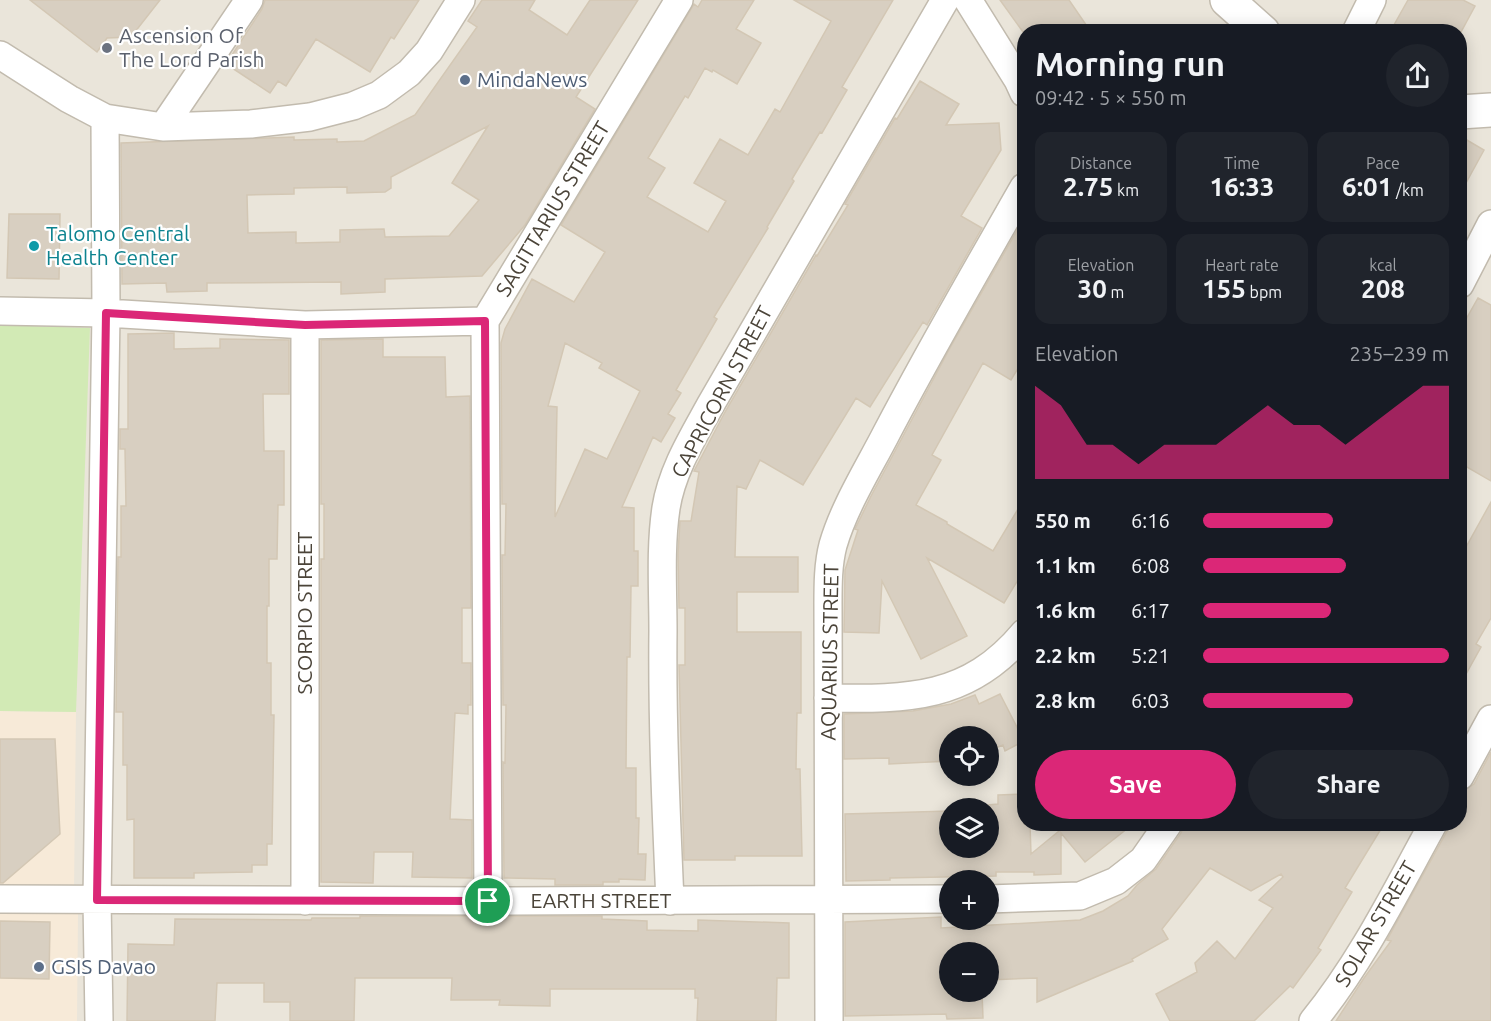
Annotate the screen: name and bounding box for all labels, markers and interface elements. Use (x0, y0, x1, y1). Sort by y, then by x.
place label: Ascension Of The Lord Parish (119, 23, 264, 71)
marker: Ascension Of The Lord Parish (100, 41, 114, 55)
button: share (1386, 44, 1449, 107)
text: Morning run (1035, 45, 1225, 82)
place label: MindaNews (477, 67, 587, 91)
marker: MindaNews (458, 73, 472, 87)
text: 09:42 · 5 × 550 m (1035, 86, 1187, 109)
street label: SAGITTARIUS STREET (490, 116, 614, 300)
text: Distance (1070, 154, 1132, 172)
text: Time (1224, 154, 1260, 172)
text: Pace (1366, 154, 1400, 172)
text: 2.75 (1063, 172, 1113, 201)
text: 16:33 (1209, 172, 1275, 201)
text: 6:01 (1342, 172, 1392, 201)
text: km (1113, 181, 1139, 199)
text: /km (1392, 181, 1424, 199)
place label: Talomo Central Health Center (46, 221, 190, 269)
marker: Talomo Central Health Center (27, 239, 41, 253)
text: Elevation (1068, 256, 1134, 274)
text: Heart rate (1205, 256, 1279, 274)
text: kcal (1369, 256, 1397, 274)
text: 30 (1078, 274, 1107, 303)
text: 155 (1202, 274, 1246, 303)
text: 208 (1361, 274, 1405, 303)
text: m (1107, 283, 1124, 301)
text: bpm (1246, 283, 1282, 301)
street label: CAPRICORN STREET (666, 301, 777, 481)
text: Elevation (1035, 342, 1118, 365)
text: 235–239 m (1350, 342, 1449, 365)
text: 550 m (1035, 509, 1091, 532)
text: 6:16 (1131, 509, 1170, 532)
street label: SCORPIO STREET (292, 531, 316, 695)
text: 1.1 km (1035, 554, 1096, 577)
text: 6:08 (1131, 554, 1170, 577)
street label: AQUARIUS STREET (815, 563, 843, 741)
text: 1.6 km (1035, 599, 1096, 622)
text: 6:17 (1131, 599, 1170, 622)
text: 2.2 km (1035, 644, 1096, 667)
text: 5:21 (1131, 644, 1170, 667)
text: 2.8 km (1035, 689, 1096, 712)
text: 6:03 (1131, 689, 1170, 712)
map controls (939, 726, 999, 1002)
button: locate (939, 726, 999, 786)
button: Save (1035, 750, 1236, 819)
button: Share (1248, 750, 1449, 819)
button: layers (939, 798, 999, 858)
street label: SOLAR STREET (1329, 856, 1421, 991)
button: + (939, 870, 999, 930)
pin (462, 875, 513, 926)
icon: arrive (471, 884, 504, 917)
street label: EARTH STREET (531, 888, 672, 912)
button: − (939, 942, 999, 1002)
place label: GSIS Davao (51, 954, 156, 978)
marker: GSIS Davao (32, 960, 46, 974)

